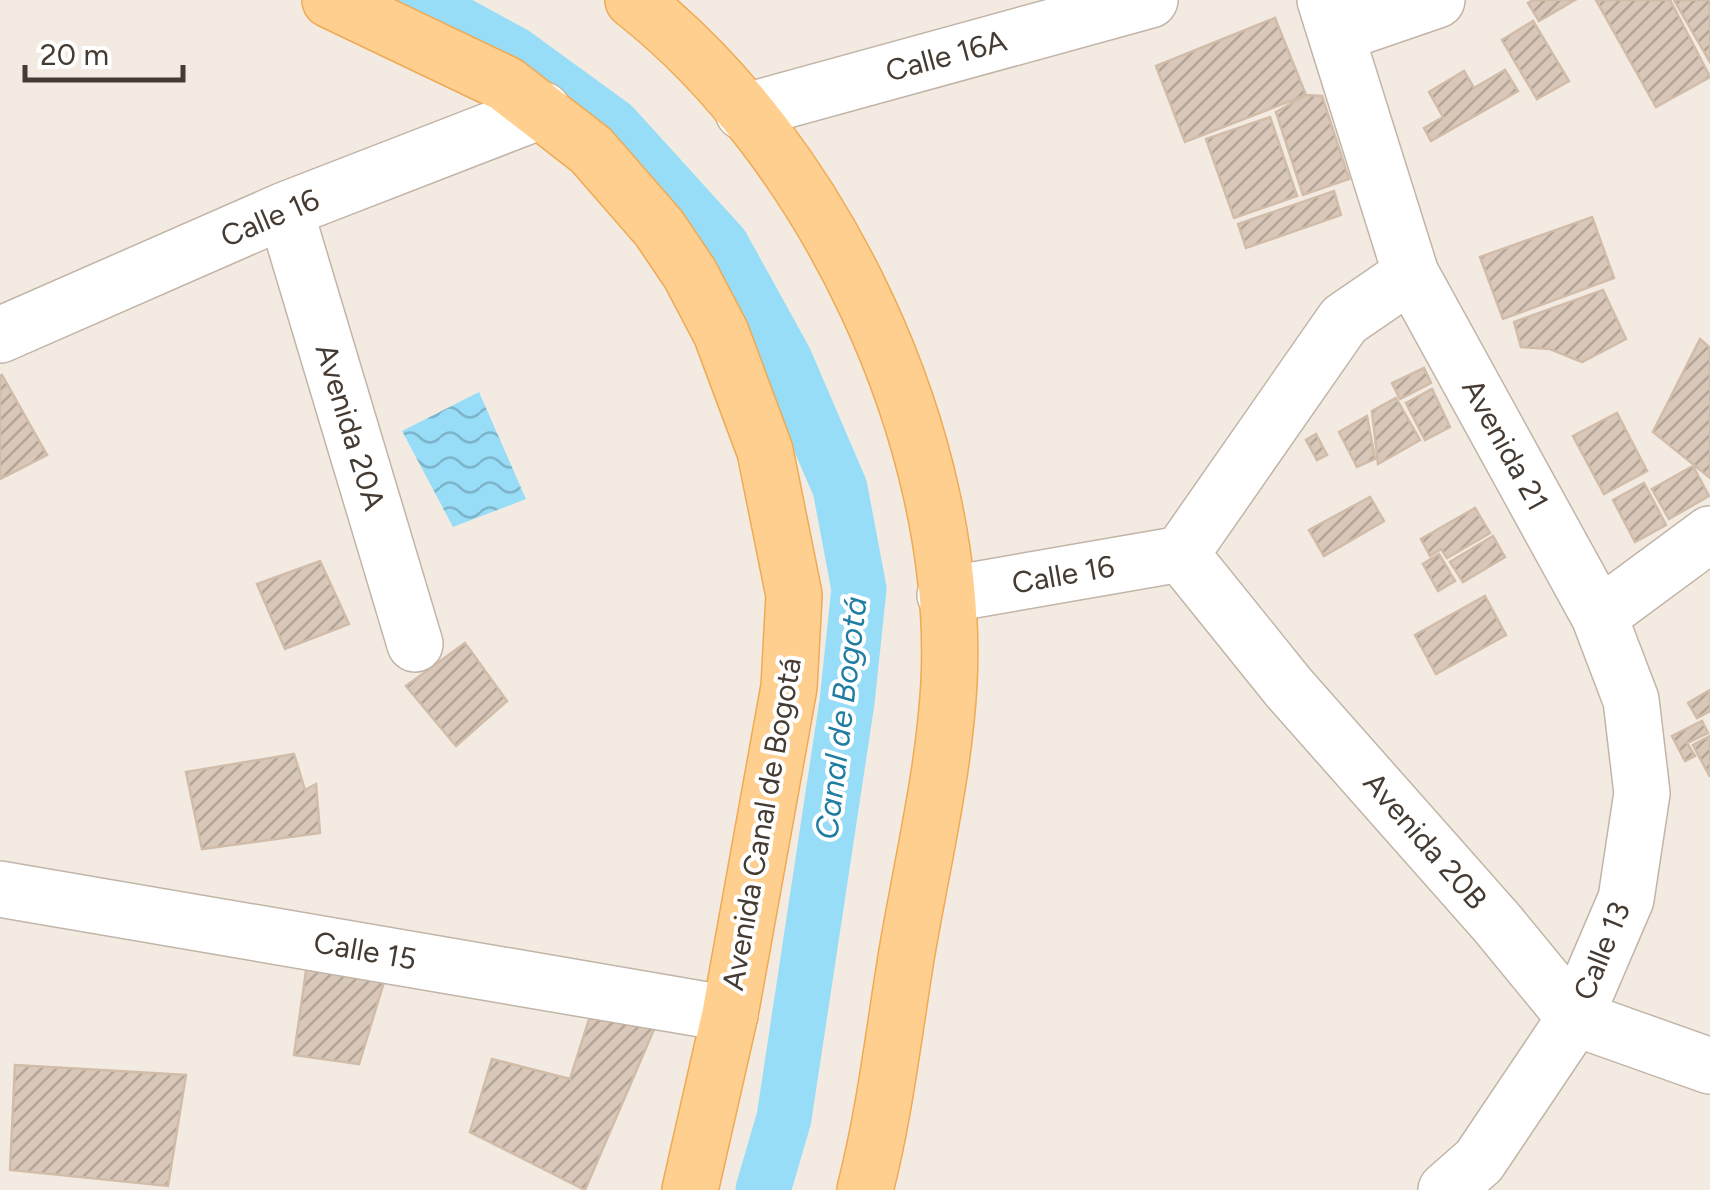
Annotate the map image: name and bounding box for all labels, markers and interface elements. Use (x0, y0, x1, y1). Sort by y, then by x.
scale bar (25, 20, 182, 82)
street label: Calle 16A (881, 21, 1011, 89)
text: 20 m (40, 36, 109, 73)
street label: Calle 16 (215, 180, 325, 255)
street label: Avenida 20A (308, 339, 393, 515)
street label: Avenida 21 (1454, 372, 1557, 517)
street label: Calle 16 (1009, 547, 1117, 602)
water label: Canal de Bogotá (807, 594, 875, 842)
street label: Avenida Canal de Bogotá (714, 655, 809, 993)
street label: Avenida 20B (1356, 764, 1495, 917)
street label: Calle 13 (1565, 896, 1638, 1005)
street label: Calle 15 (311, 923, 419, 978)

